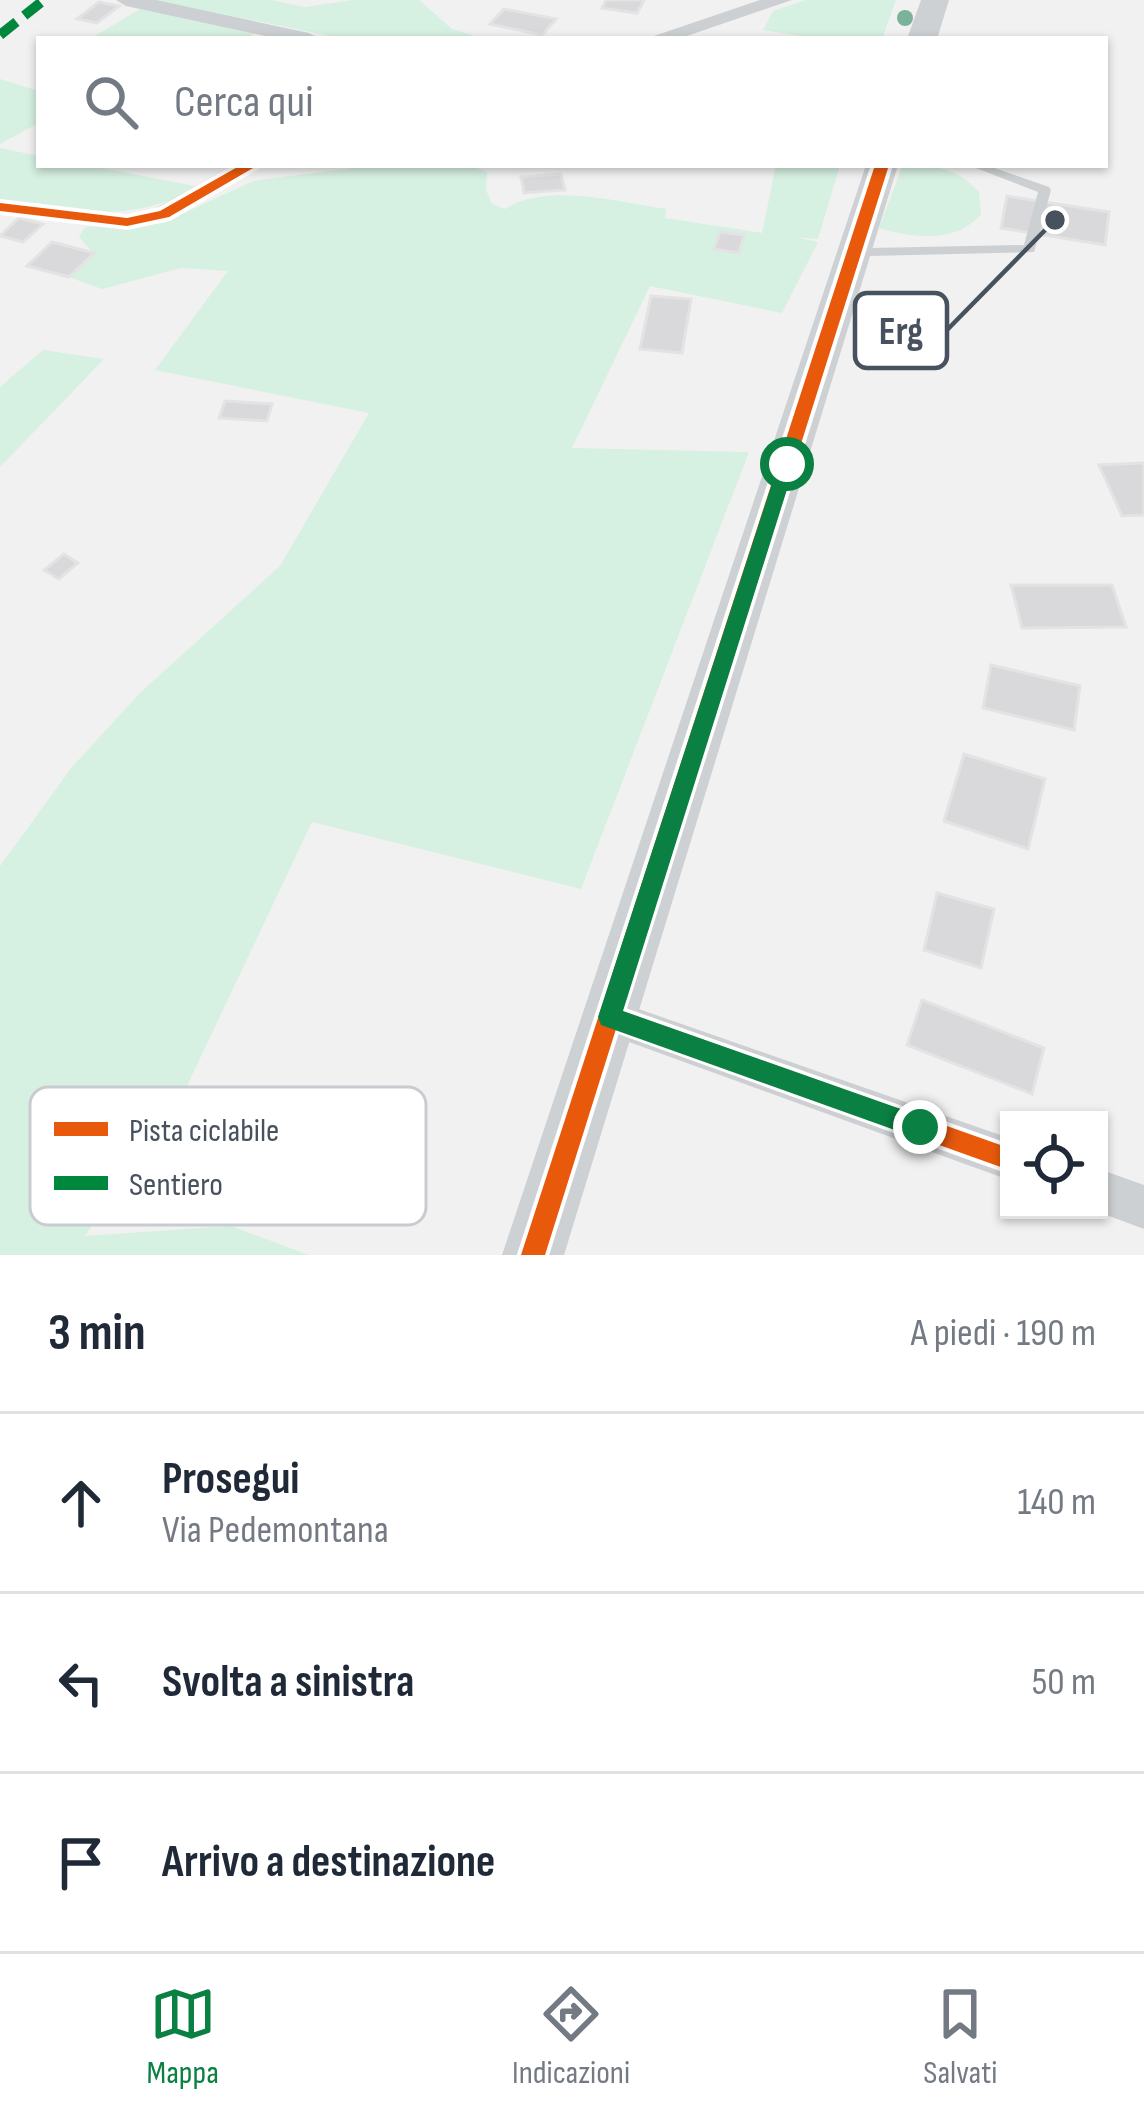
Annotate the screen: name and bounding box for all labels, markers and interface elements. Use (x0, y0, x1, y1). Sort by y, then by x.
search box (36, 36, 1108, 168)
icon: search (78, 69, 144, 135)
text: Cerca qui (174, 75, 314, 130)
callout: Erg (855, 293, 947, 368)
text: Erg (879, 309, 923, 356)
route start (760, 437, 814, 491)
legend (30, 1087, 426, 1225)
route end (893, 1100, 947, 1154)
text: Pista ciclabile (129, 1111, 279, 1151)
map controls (1000, 1111, 1108, 1219)
button: locate (1000, 1111, 1108, 1219)
text: Sentiero (129, 1165, 223, 1205)
text: 3 min (48, 1303, 146, 1364)
text: A piedi · 190 m (911, 1310, 1096, 1357)
text: Prosegui (162, 1452, 300, 1507)
icon: ahead (48, 1470, 114, 1536)
text: 140 m (1017, 1479, 1096, 1526)
text: Via Pedemontana (162, 1507, 389, 1554)
icon: left (48, 1650, 114, 1716)
text: Svolta a sinistra (162, 1655, 414, 1710)
text: 50 m (1032, 1659, 1096, 1706)
icon: arrive (48, 1830, 114, 1896)
text: Arrivo a destinazione (162, 1835, 495, 1890)
tab: Mappa (147, 1981, 219, 2093)
tab: Indicazioni (512, 1981, 630, 2093)
tab: Salvati (923, 1981, 997, 2093)

